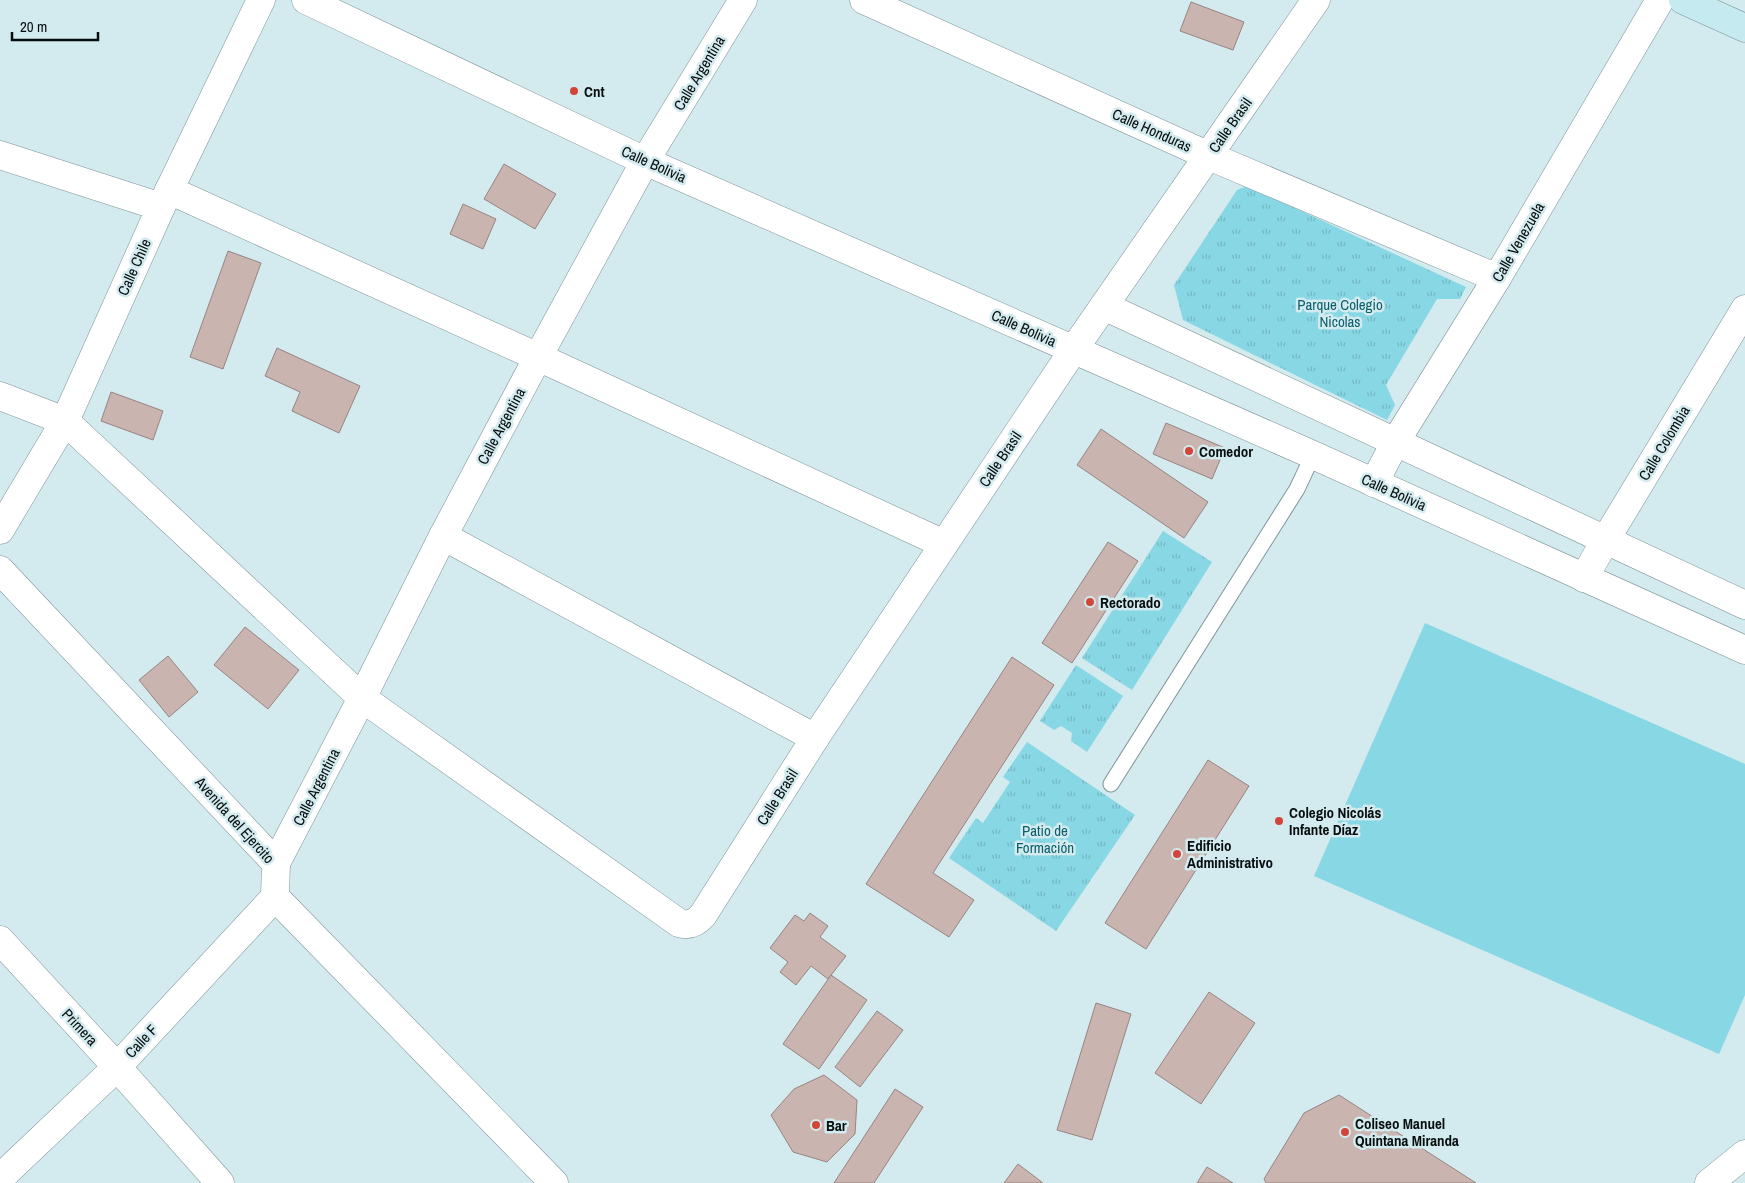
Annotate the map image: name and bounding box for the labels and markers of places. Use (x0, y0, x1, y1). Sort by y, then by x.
place label: Cnt (584, 81, 605, 102)
marker: Cnt (568, 85, 580, 97)
place label: Comedor (1199, 441, 1253, 462)
marker: Comedor (1183, 445, 1195, 457)
place label: Rectorado (1100, 592, 1161, 613)
marker: Rectorado (1084, 596, 1096, 608)
place label: Colegio Nicolás Infante Díaz (1289, 802, 1381, 840)
marker: Colegio Nicolás Infante Díaz (1273, 815, 1285, 827)
place label: Edificio Administrativo (1187, 835, 1273, 873)
marker: Edificio Administrativo (1171, 848, 1183, 860)
place label: Coliseo Manuel Quintana Miranda (1355, 1113, 1459, 1151)
place label: Bar (826, 1115, 847, 1136)
marker: Bar (810, 1119, 822, 1131)
marker: Coliseo Manuel Quintana Miranda (1339, 1126, 1351, 1138)

